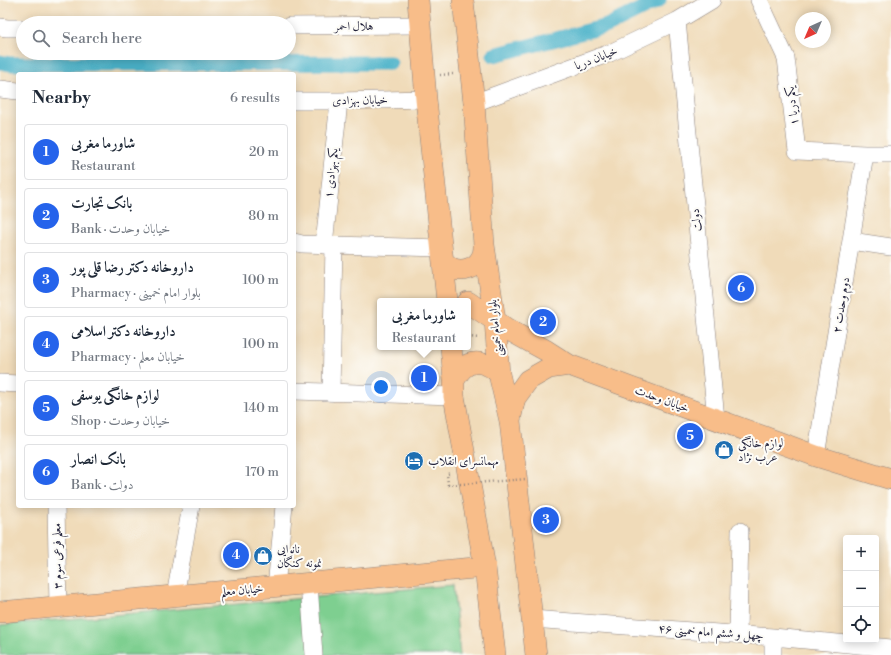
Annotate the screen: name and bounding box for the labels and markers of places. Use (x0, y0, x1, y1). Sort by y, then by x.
pin: 6 (728, 273, 754, 303)
pin: 2 (530, 307, 556, 337)
pin: 1 (411, 363, 437, 393)
pin: 5 (677, 421, 703, 451)
place label: لوازم خانگی عرب نژاد (738, 436, 783, 466)
shop icon: لوازم خانگی عرب نژاد (713, 439, 735, 461)
hotel icon: مهمانسرای انقلاب (403, 450, 425, 472)
place label: مهمانسرای انقلاب (428, 454, 499, 469)
pin: 3 (533, 505, 559, 535)
pin: 4 (223, 540, 249, 570)
place label: نانوایی نمونه کنگان (277, 542, 322, 571)
shop icon: نانوایی نمونه کنگان (252, 545, 274, 567)

